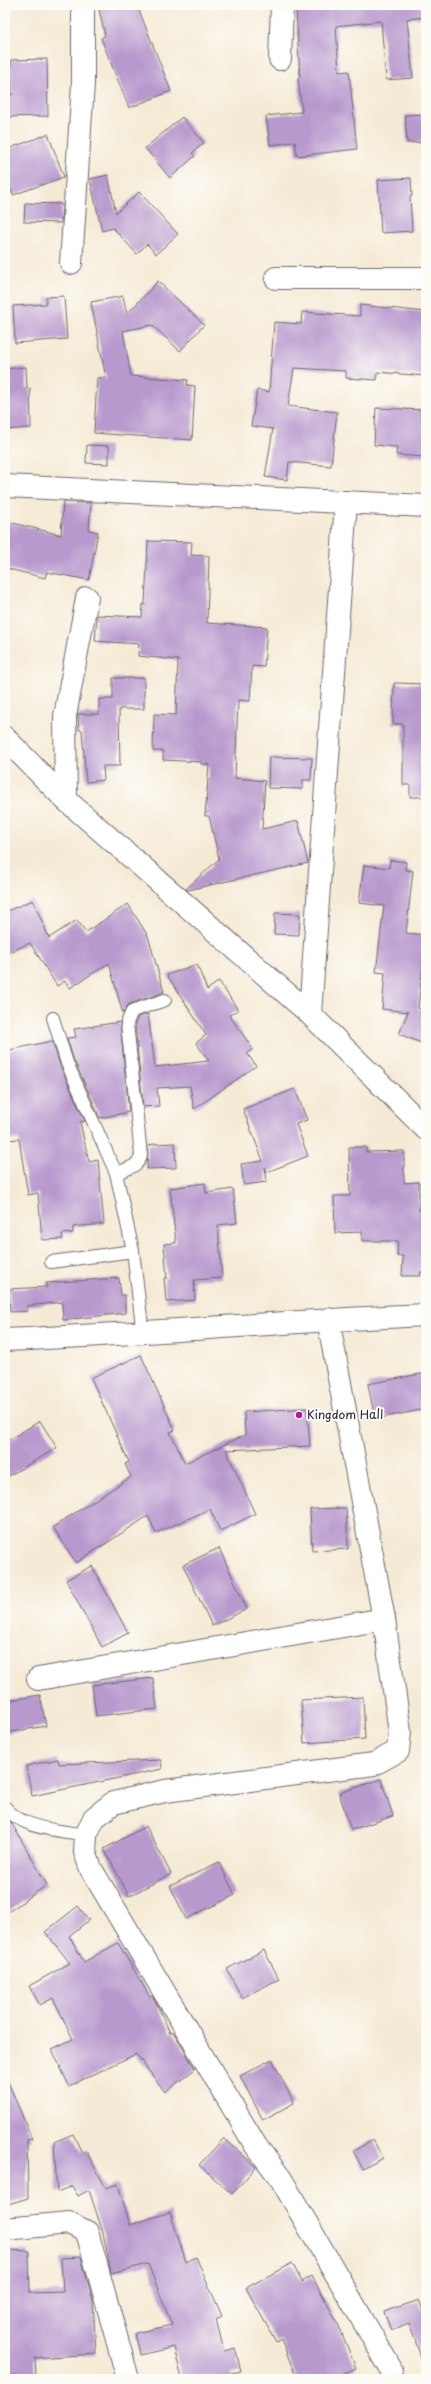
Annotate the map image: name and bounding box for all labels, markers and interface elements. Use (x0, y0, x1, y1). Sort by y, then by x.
place label: Kingdom Hall (307, 1405, 383, 1423)
marker: Kingdom Hall (294, 1410, 304, 1420)

